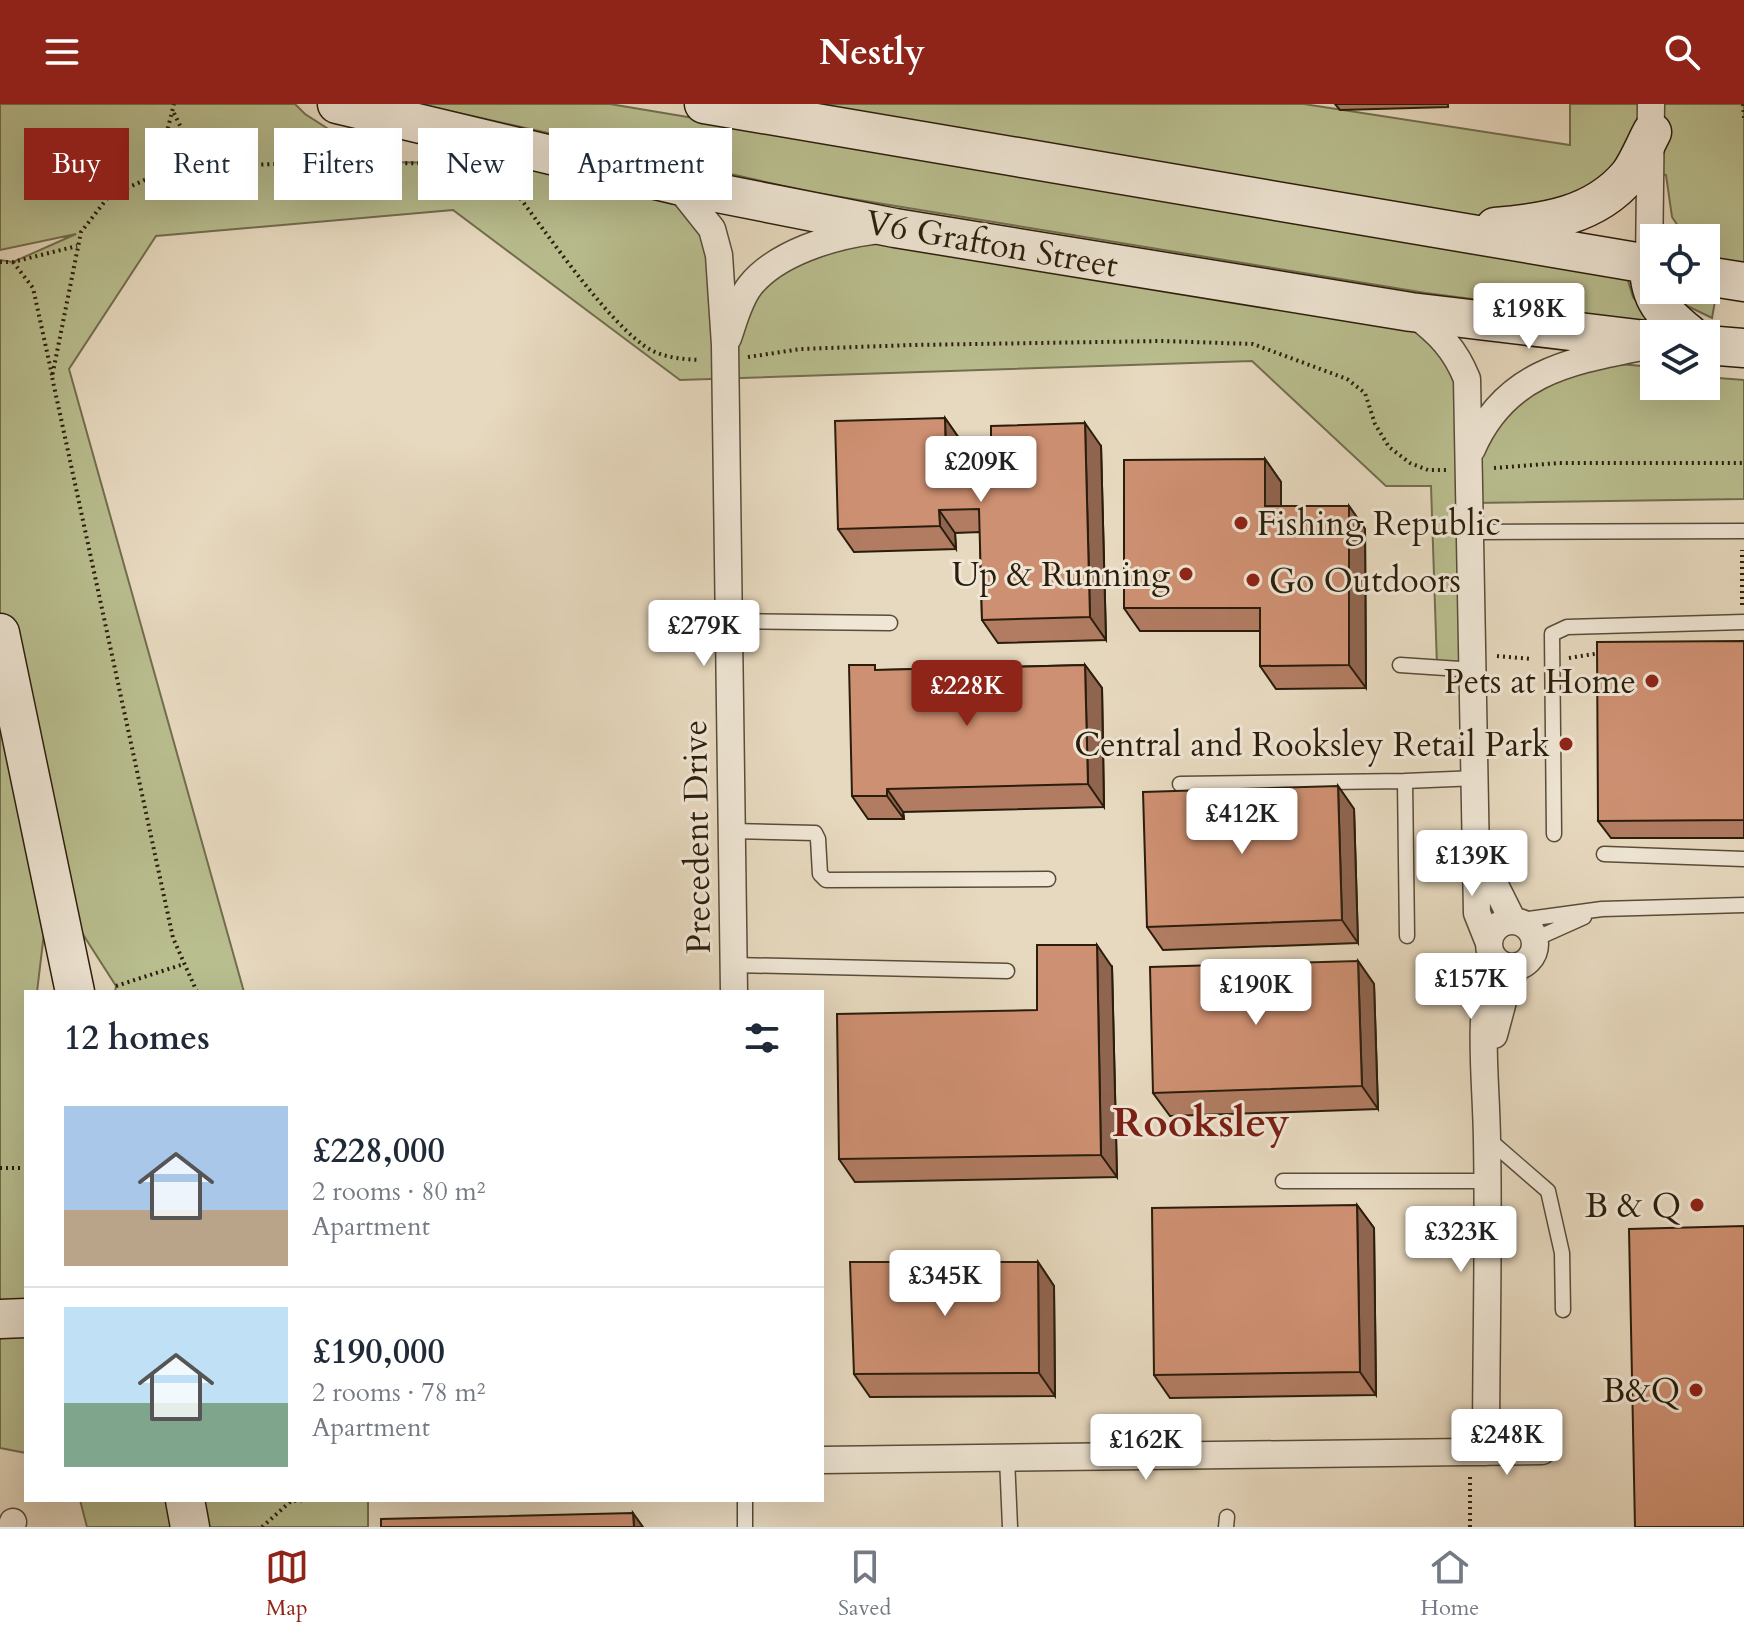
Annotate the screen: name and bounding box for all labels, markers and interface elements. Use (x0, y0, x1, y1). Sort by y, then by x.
text: Nestly (819, 28, 925, 77)
icon: menu (40, 30, 84, 74)
icon: search (1660, 30, 1704, 74)
chip: Buy (24, 128, 129, 200)
chip: Rent (145, 128, 258, 200)
chip: Filters (274, 128, 402, 200)
chip: New (418, 128, 533, 200)
chip: Apartment (549, 128, 732, 200)
street label: V6 Grafton Street (862, 199, 1122, 289)
map controls (1640, 224, 1720, 400)
button: locate (1640, 224, 1720, 304)
pin: £198K (1473, 283, 1585, 351)
text: £198K (1491, 291, 1567, 326)
button: layers (1640, 320, 1720, 400)
pin: £209K (925, 436, 1037, 504)
text: £209K (943, 444, 1019, 479)
place label: Fishing Republic (1257, 501, 1501, 547)
marker: Fishing Republic (1232, 514, 1250, 532)
place label: Up & Running (952, 552, 1170, 598)
place label: Go Outdoors (1269, 558, 1461, 604)
marker: Up & Running (1177, 565, 1195, 583)
marker: Go Outdoors (1244, 571, 1262, 589)
pin: £279K (648, 600, 760, 668)
text: £279K (666, 608, 742, 643)
place label: Pets at Home (1444, 659, 1636, 705)
pin: £228K (911, 660, 1023, 728)
text: £228K (929, 668, 1005, 703)
marker: Pets at Home (1643, 672, 1661, 690)
street label: Precedent Drive (672, 720, 722, 954)
place label: Central and Rooksley Retail Park (1074, 722, 1551, 768)
marker: Central and Rooksley Retail Park (1557, 735, 1575, 753)
pin: £412K (1186, 788, 1298, 856)
text: £412K (1204, 796, 1280, 831)
pin: £139K (1416, 830, 1528, 898)
text: £139K (1434, 838, 1510, 873)
pin: £157K (1415, 953, 1527, 1021)
pin: £190K (1200, 959, 1312, 1027)
text: £157K (1433, 961, 1509, 996)
text: £190K (1218, 967, 1294, 1002)
text: 12 homes (64, 1015, 210, 1061)
icon: filters (740, 1016, 784, 1060)
district label: Rooksley (1112, 1094, 1290, 1151)
text: £228,000 (312, 1128, 445, 1174)
icon: home (128, 1138, 224, 1234)
text: 2 rooms · 80 m² (312, 1174, 485, 1209)
place label: B & Q (1585, 1183, 1681, 1229)
marker: B & Q (1688, 1196, 1706, 1214)
pin: £323K (1405, 1206, 1517, 1274)
text: Apartment (312, 1209, 430, 1244)
text: £323K (1423, 1214, 1499, 1249)
pin: £345K (889, 1250, 1001, 1318)
text: £345K (907, 1258, 983, 1293)
text: £190,000 (312, 1329, 445, 1375)
icon: home (128, 1339, 224, 1435)
place label: B&Q (1602, 1368, 1680, 1414)
text: 2 rooms · 78 m² (312, 1375, 485, 1410)
marker: B&Q (1687, 1381, 1705, 1399)
pin: £248K (1451, 1409, 1563, 1477)
text: Apartment (312, 1410, 430, 1445)
pin: £162K (1090, 1414, 1202, 1482)
text: £248K (1469, 1417, 1545, 1452)
text: £162K (1108, 1422, 1184, 1457)
tab: Map (265, 1545, 309, 1623)
tab: Saved (838, 1545, 891, 1623)
tab: Home (1420, 1545, 1479, 1623)

